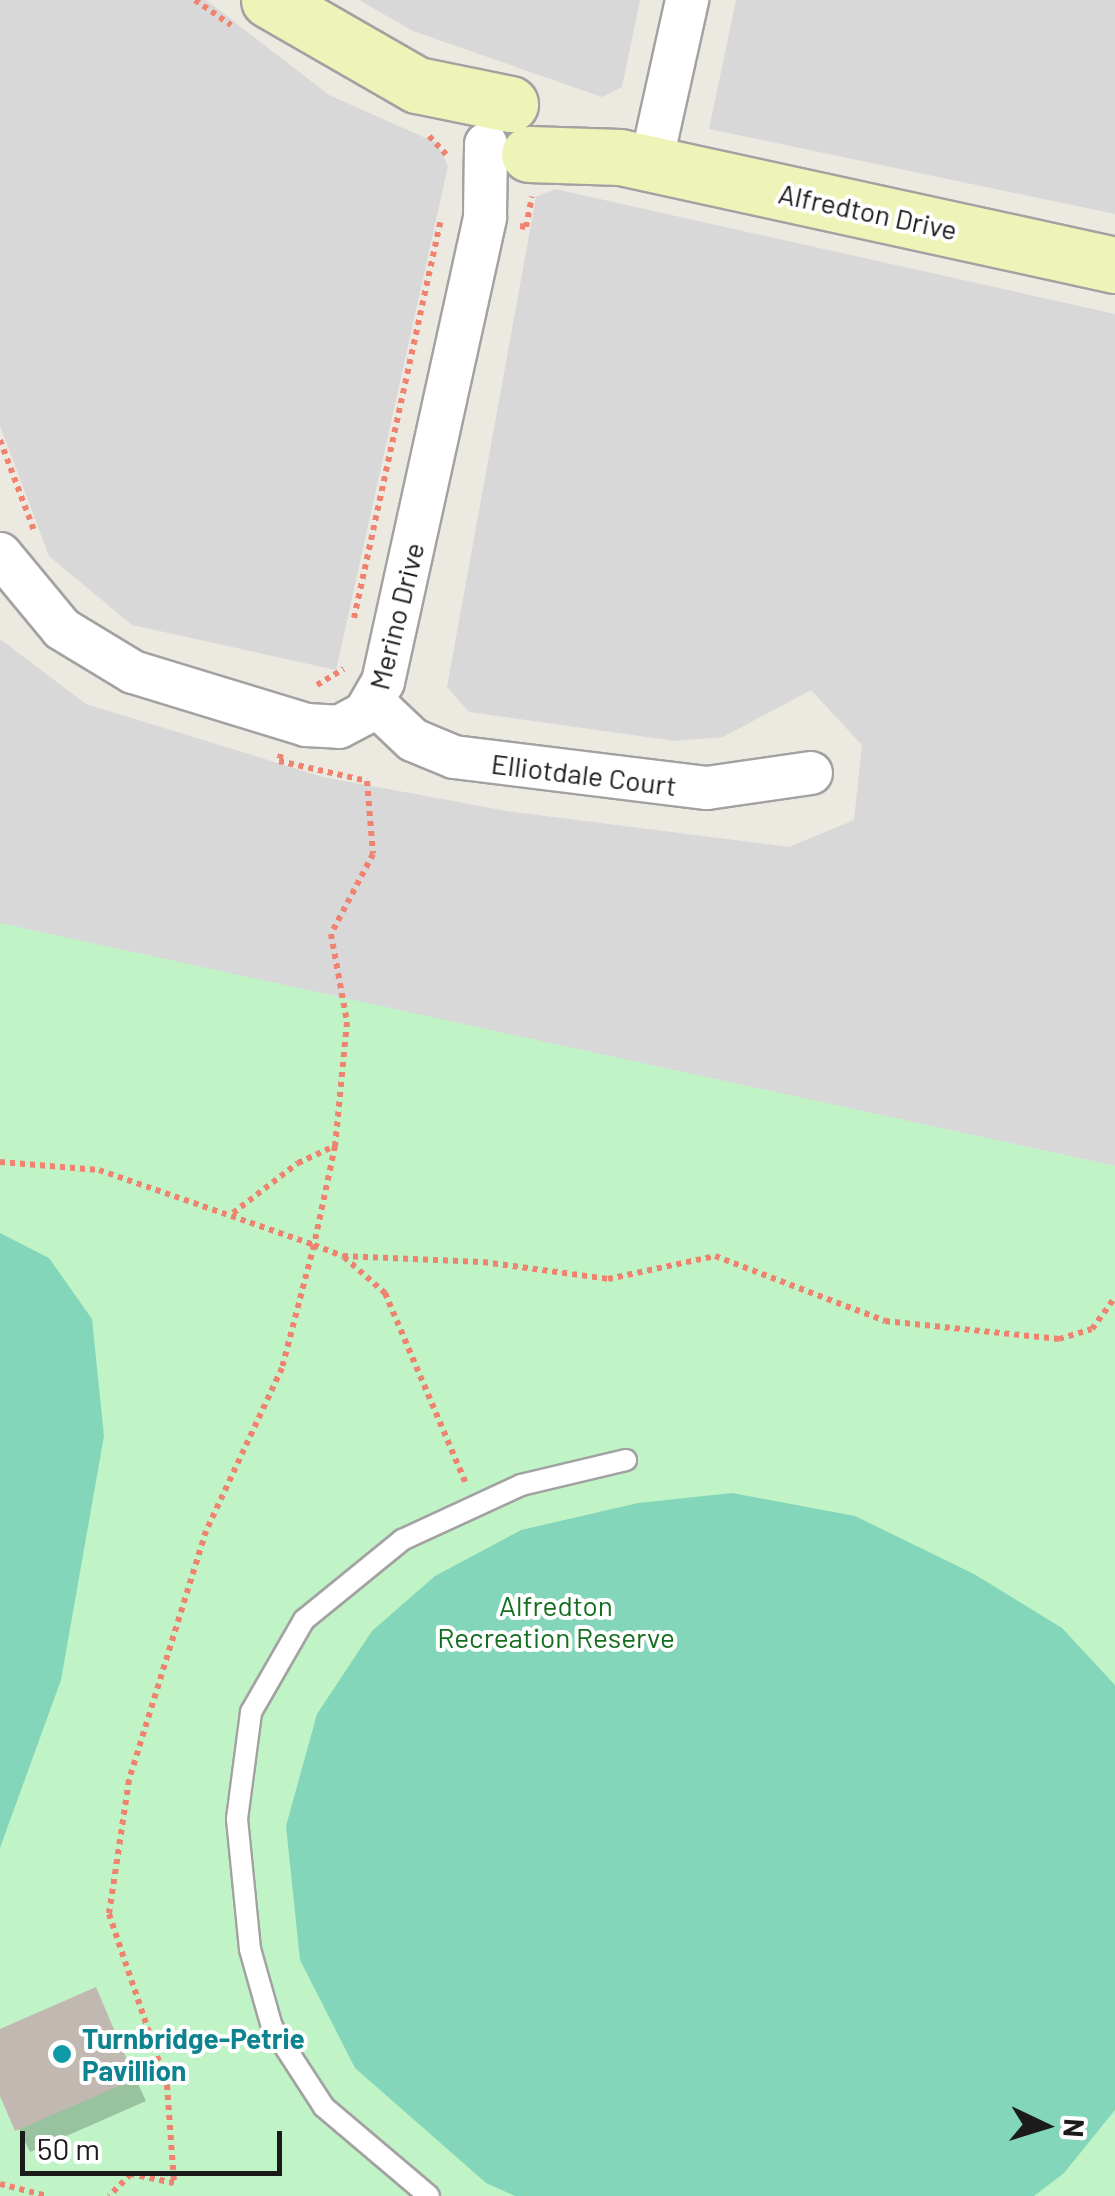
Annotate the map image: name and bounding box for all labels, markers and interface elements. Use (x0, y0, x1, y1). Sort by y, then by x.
street label: Alfredton Drive (776, 176, 960, 246)
street label: Merino Drive (362, 539, 430, 693)
street label: Elliotdale Court (489, 746, 679, 802)
park label: Alfredton Recreation Reserve (437, 1588, 675, 1654)
place label: Turnbridge-Petrie Pavillion (82, 2021, 305, 2087)
marker: Turnbridge-Petrie Pavillion (51, 2043, 73, 2065)
north arrow (995, 2076, 1095, 2176)
scale bar (25, 2111, 288, 2173)
text: N (1057, 2118, 1093, 2139)
text: 50 m (37, 2130, 100, 2166)

